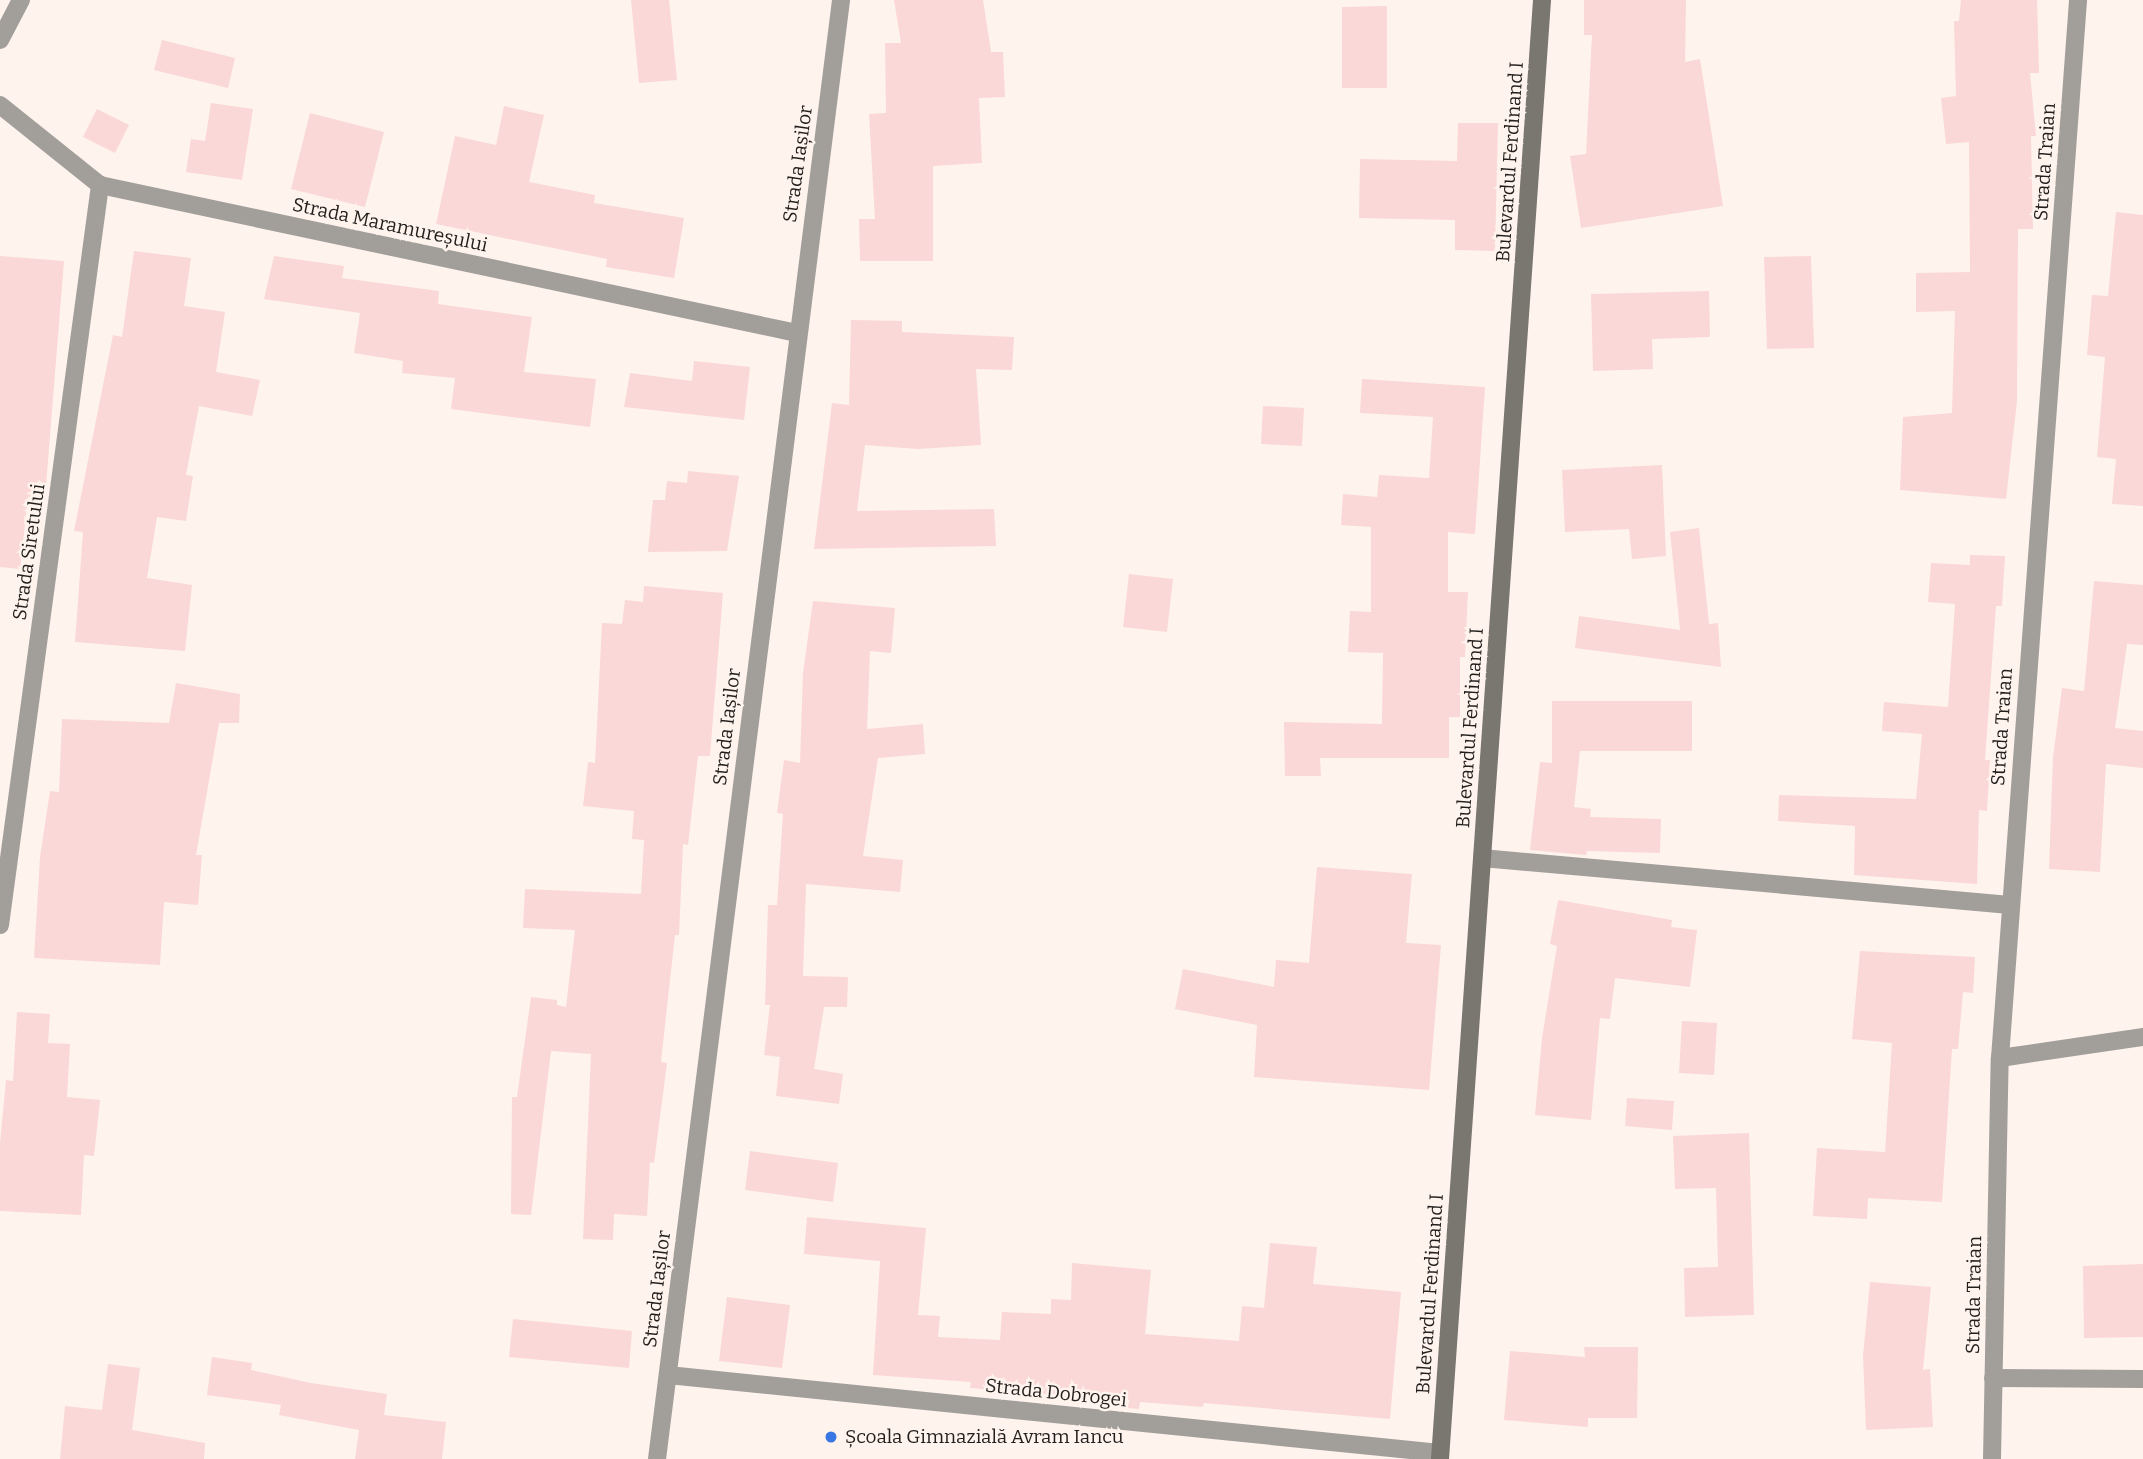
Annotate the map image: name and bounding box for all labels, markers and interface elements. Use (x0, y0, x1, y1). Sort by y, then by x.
street label: Bulevardul Ferdinand I (1492, 61, 1528, 263)
street label: Strada Traian (2030, 102, 2060, 222)
street label: Strada Iașilor (779, 104, 817, 224)
street label: Strada Maramureșului (290, 193, 490, 257)
street label: Strada Siretului (8, 482, 50, 622)
street label: Bulevardul Ferdinand I (1452, 627, 1488, 829)
street label: Strada Iașilor (708, 667, 746, 787)
street label: Strada Traian (1987, 667, 2017, 787)
street label: Bulevardul Ferdinand I (1412, 1193, 1448, 1395)
street label: Strada Iașilor (638, 1229, 676, 1349)
street label: Strada Traian (1962, 1236, 1986, 1354)
street label: Strada Dobrogei (984, 1374, 1128, 1412)
place label: Școala Gimnazială Avram Iancu (845, 1426, 1123, 1448)
marker: Școala Gimnazială Avram Iancu (823, 1429, 839, 1445)

